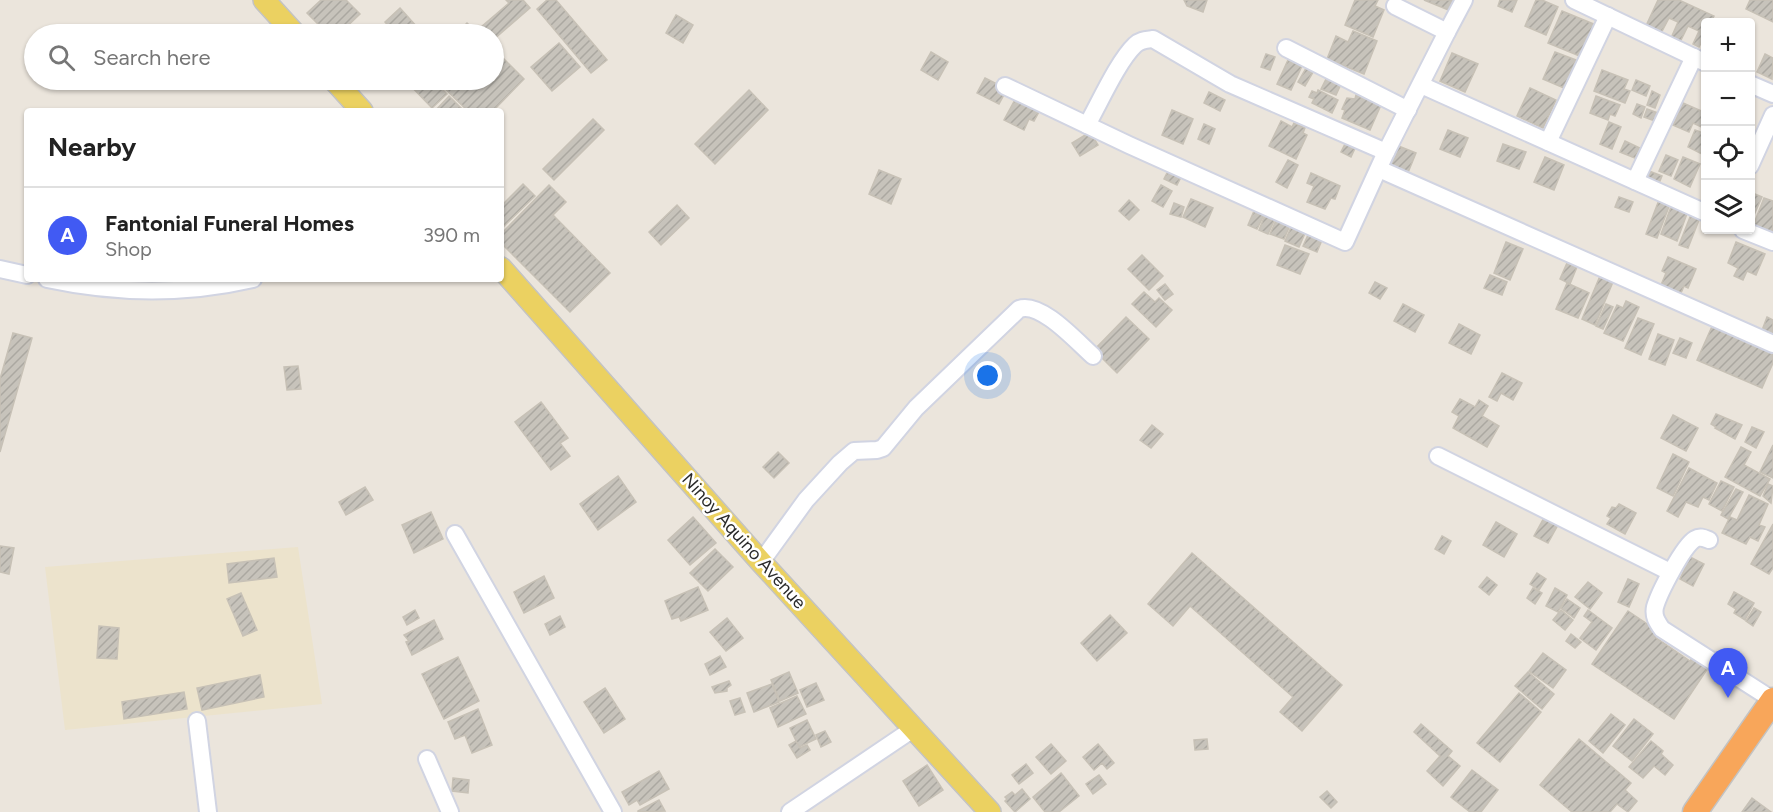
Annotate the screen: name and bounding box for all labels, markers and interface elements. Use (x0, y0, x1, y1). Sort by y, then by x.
map controls (1701, 18, 1755, 234)
button: + (1701, 18, 1755, 72)
search box (24, 24, 504, 90)
icon: search (45, 41, 78, 74)
text: Search here (93, 44, 211, 71)
button: − (1701, 72, 1755, 126)
button: locate (1701, 126, 1755, 180)
text: Nearby (48, 131, 136, 163)
button: layers (1701, 180, 1755, 234)
text: Fantonial Funeral Homes (105, 210, 354, 237)
text: A (60, 223, 75, 247)
text: 390 m (423, 223, 480, 247)
text: Shop (105, 237, 152, 261)
your location (973, 361, 1002, 390)
street label: Ninoy Aquino Avenue (677, 469, 811, 613)
pin: A (1708, 648, 1748, 698)

